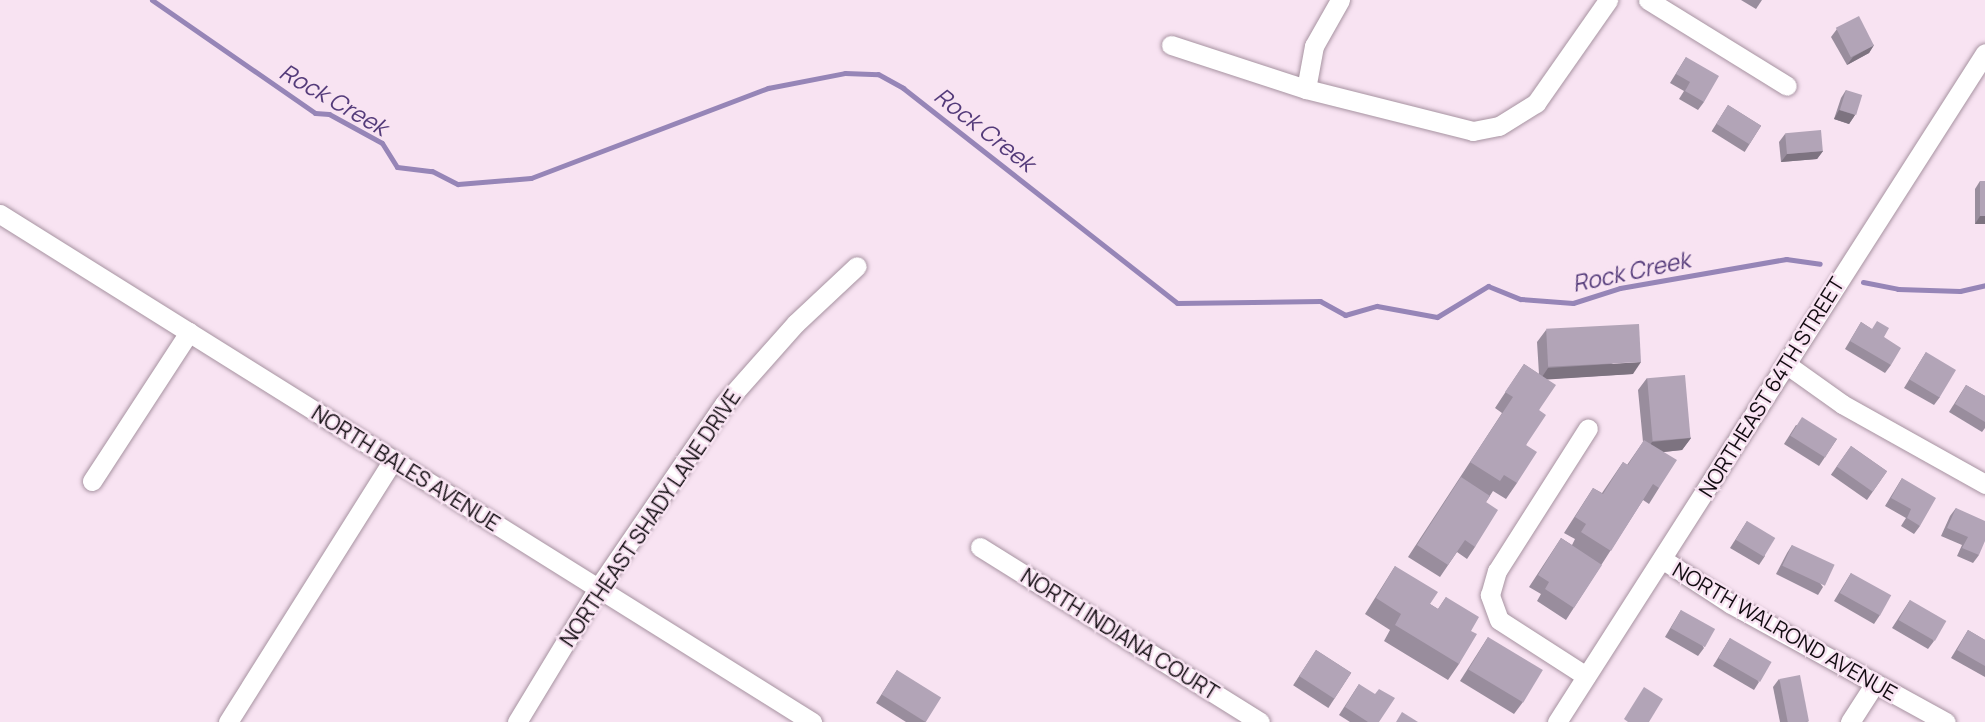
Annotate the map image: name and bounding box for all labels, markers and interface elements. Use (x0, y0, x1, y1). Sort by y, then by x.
water label: Rock Creek (275, 57, 393, 141)
water label: Rock Creek (929, 81, 1041, 177)
water label: Rock Creek (1570, 245, 1692, 297)
street label: NORTHEAST 64TH STREET (1693, 272, 1849, 502)
street label: NORTHEAST SHADY LANE DRIVE (554, 384, 746, 652)
street label: NORTH BALES AVENUE (307, 400, 505, 536)
street label: NORTH WALROND AVENUE (1668, 556, 1902, 706)
street label: NORTH INDIANA COURT (1017, 563, 1223, 705)

